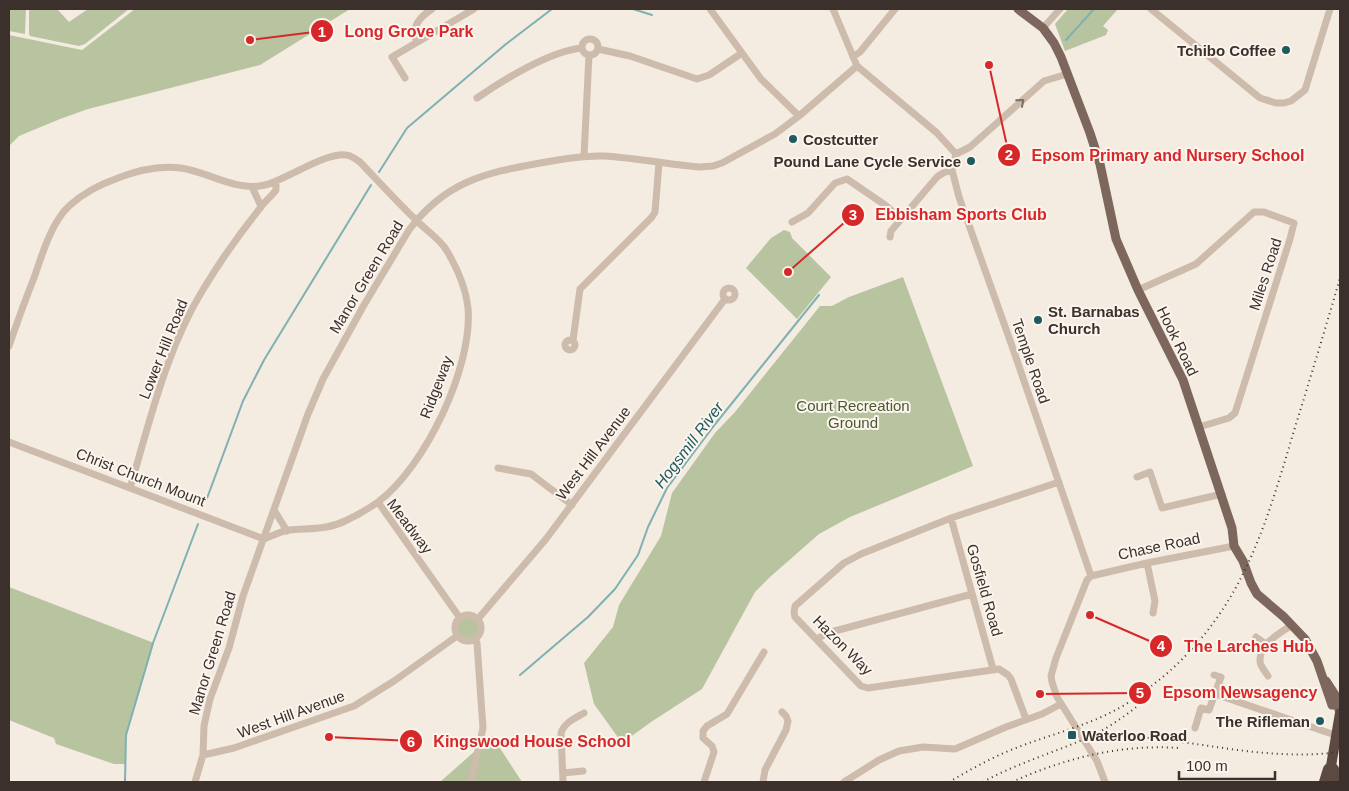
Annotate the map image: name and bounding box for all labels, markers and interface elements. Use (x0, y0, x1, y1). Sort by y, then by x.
callout: Long Grove Park (310, 16, 484, 47)
text: 1 (318, 23, 326, 40)
text: Long Grove Park (345, 23, 474, 40)
place label: Tchibo Coffee (1177, 42, 1276, 59)
marker: Tchibo Coffee (1280, 44, 1292, 56)
one-way arrow (1015, 98, 1024, 107)
place label: Costcutter (803, 131, 878, 148)
marker: Costcutter (787, 133, 799, 145)
callout: Epsom Primary and Nursery School (996, 140, 1314, 171)
text: 2 (1005, 146, 1013, 163)
text: Epsom Primary and Nursery School (1032, 147, 1304, 164)
place label: Pound Lane Cycle Service (773, 153, 961, 170)
marker: Pound Lane Cycle Service (965, 155, 977, 167)
callout: Ebbisham Sports Club (840, 199, 1057, 230)
text: 3 (849, 206, 857, 223)
text: Ebbisham Sports Club (875, 206, 1047, 223)
street label: Manor Green Road (326, 218, 406, 336)
street label: Miles Road (1245, 236, 1285, 312)
street label: Lower Hill Road (135, 297, 191, 401)
place label: St. Barnabas Church (1048, 303, 1140, 337)
street label: Hook Road (1154, 304, 1202, 378)
marker: St. Barnabas Church (1032, 314, 1044, 326)
street label: Temple Road (1009, 316, 1053, 406)
street label: Ridgeway (416, 353, 456, 421)
park label: Court Recreation Ground (796, 397, 910, 431)
water label: Hogsmill River (651, 398, 727, 491)
street label: West Hill Avenue (552, 403, 634, 503)
street label: Christ Church Mount (74, 444, 209, 510)
street label: Meadway (384, 495, 436, 557)
street label: Chase Road (1116, 529, 1202, 563)
street label: Gosfield Road (964, 542, 1006, 638)
street label: Manor Green Road (185, 589, 239, 717)
street label: Hazon Way (810, 612, 877, 679)
callout: The Larches Hub (1149, 631, 1324, 662)
text: 4 (1157, 637, 1166, 654)
text: The Larches Hub (1184, 638, 1314, 655)
callout: Epsom Newsagency (1128, 677, 1327, 708)
text: 5 (1136, 684, 1144, 701)
text: Epsom Newsagency (1163, 684, 1317, 701)
street label: West Hill Avenue (235, 687, 347, 741)
place label: The Rifleman (1216, 713, 1310, 730)
marker: The Rifleman (1314, 715, 1326, 727)
callout: Kingswood House School (398, 726, 641, 757)
place label: Waterloo Road (1082, 727, 1187, 744)
marker: Waterloo Road (1066, 729, 1078, 741)
text: 6 (407, 733, 415, 750)
text: Kingswood House School (433, 733, 631, 750)
scale bar (1179, 748, 1275, 780)
text: 100 m (1186, 757, 1228, 774)

